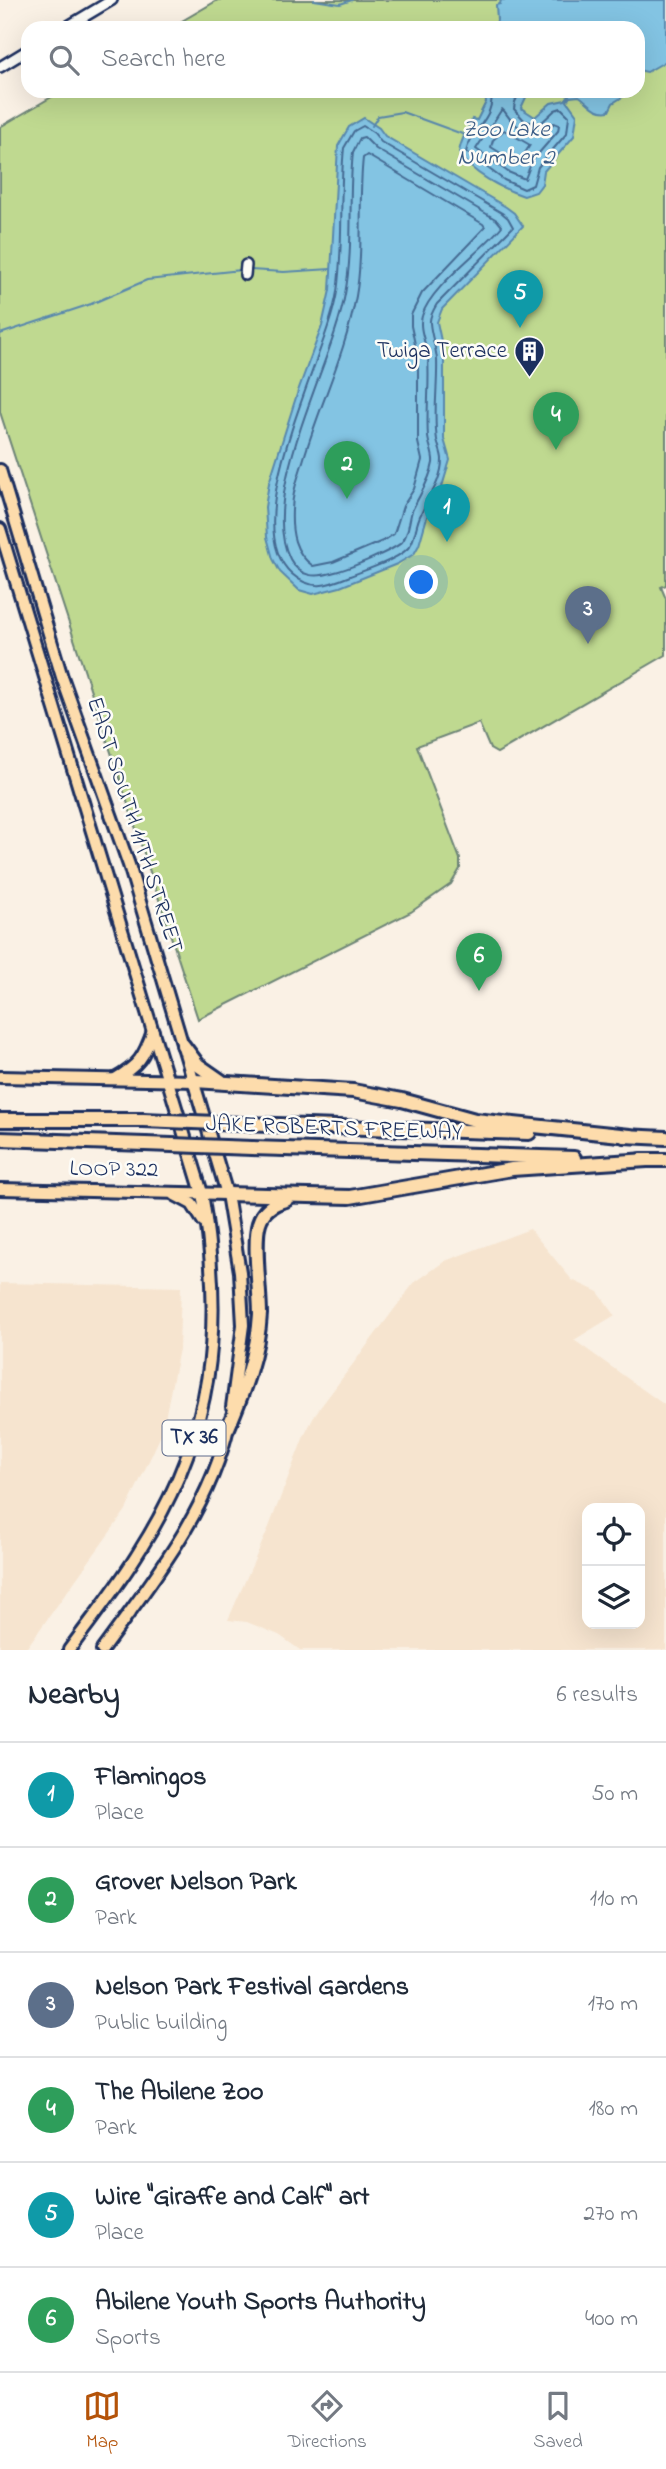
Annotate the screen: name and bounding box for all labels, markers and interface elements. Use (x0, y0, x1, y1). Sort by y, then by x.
search box (21, 21, 645, 98)
icon: search (45, 41, 83, 79)
text: Search here (101, 41, 226, 79)
water label: Zoo Lake Number 2 (457, 113, 557, 176)
pin: 5 (497, 270, 543, 328)
building icon: Twiga Terrace (513, 334, 547, 378)
place label: Twiga Terrace (377, 335, 508, 369)
pin: 4 (533, 392, 579, 450)
pin: 2 (324, 441, 370, 499)
pin: 1 (424, 484, 470, 542)
your location (404, 565, 438, 599)
pin: 3 (565, 586, 611, 644)
street label: EAST SOUTH 11TH STREET (77, 693, 191, 957)
pin: 6 (456, 933, 502, 991)
street label: JAKE ROBERTS FREEWAY (205, 1108, 463, 1150)
street label: LOOP 322 (69, 1153, 159, 1187)
road number: TX 36 (162, 1420, 226, 1456)
map controls (582, 1503, 645, 1629)
button: locate (582, 1503, 645, 1566)
button: layers (582, 1566, 645, 1629)
text: Nearby (28, 1674, 120, 1718)
text: 6 results (557, 1679, 638, 1712)
text: Flamingos (95, 1759, 206, 1797)
text: 1 (47, 1778, 55, 1811)
text: 50 m (591, 1778, 638, 1811)
text: Place (95, 1797, 144, 1830)
text: Grover Nelson Park (95, 1864, 297, 1902)
text: 2 (45, 1883, 57, 1916)
text: 110 m (590, 1883, 638, 1916)
text: Park (95, 1902, 137, 1935)
text: Nelson Park Festival Gardens (95, 1969, 409, 2007)
text: 3 (46, 1988, 56, 2021)
text: 170 m (588, 1988, 638, 2021)
text: Public building (95, 2007, 227, 2040)
text: The Abilene Zoo (95, 2074, 264, 2112)
text: 4 (46, 2093, 56, 2126)
text: 180 m (589, 2093, 638, 2126)
text: Park (95, 2112, 137, 2145)
text: Wire "Giraffe and Calf" art (95, 2179, 370, 2217)
text: 5 (44, 2198, 58, 2231)
text: 270 m (584, 2198, 638, 2231)
text: Place (95, 2217, 144, 2250)
text: Abilene Youth Sports Authority (95, 2284, 426, 2322)
text: 6 (46, 2303, 56, 2336)
text: 400 m (585, 2303, 638, 2336)
text: Sports (95, 2322, 161, 2355)
tab: Map (83, 2387, 121, 2456)
tab: Directions (288, 2387, 367, 2456)
tab: Saved (533, 2387, 583, 2456)

